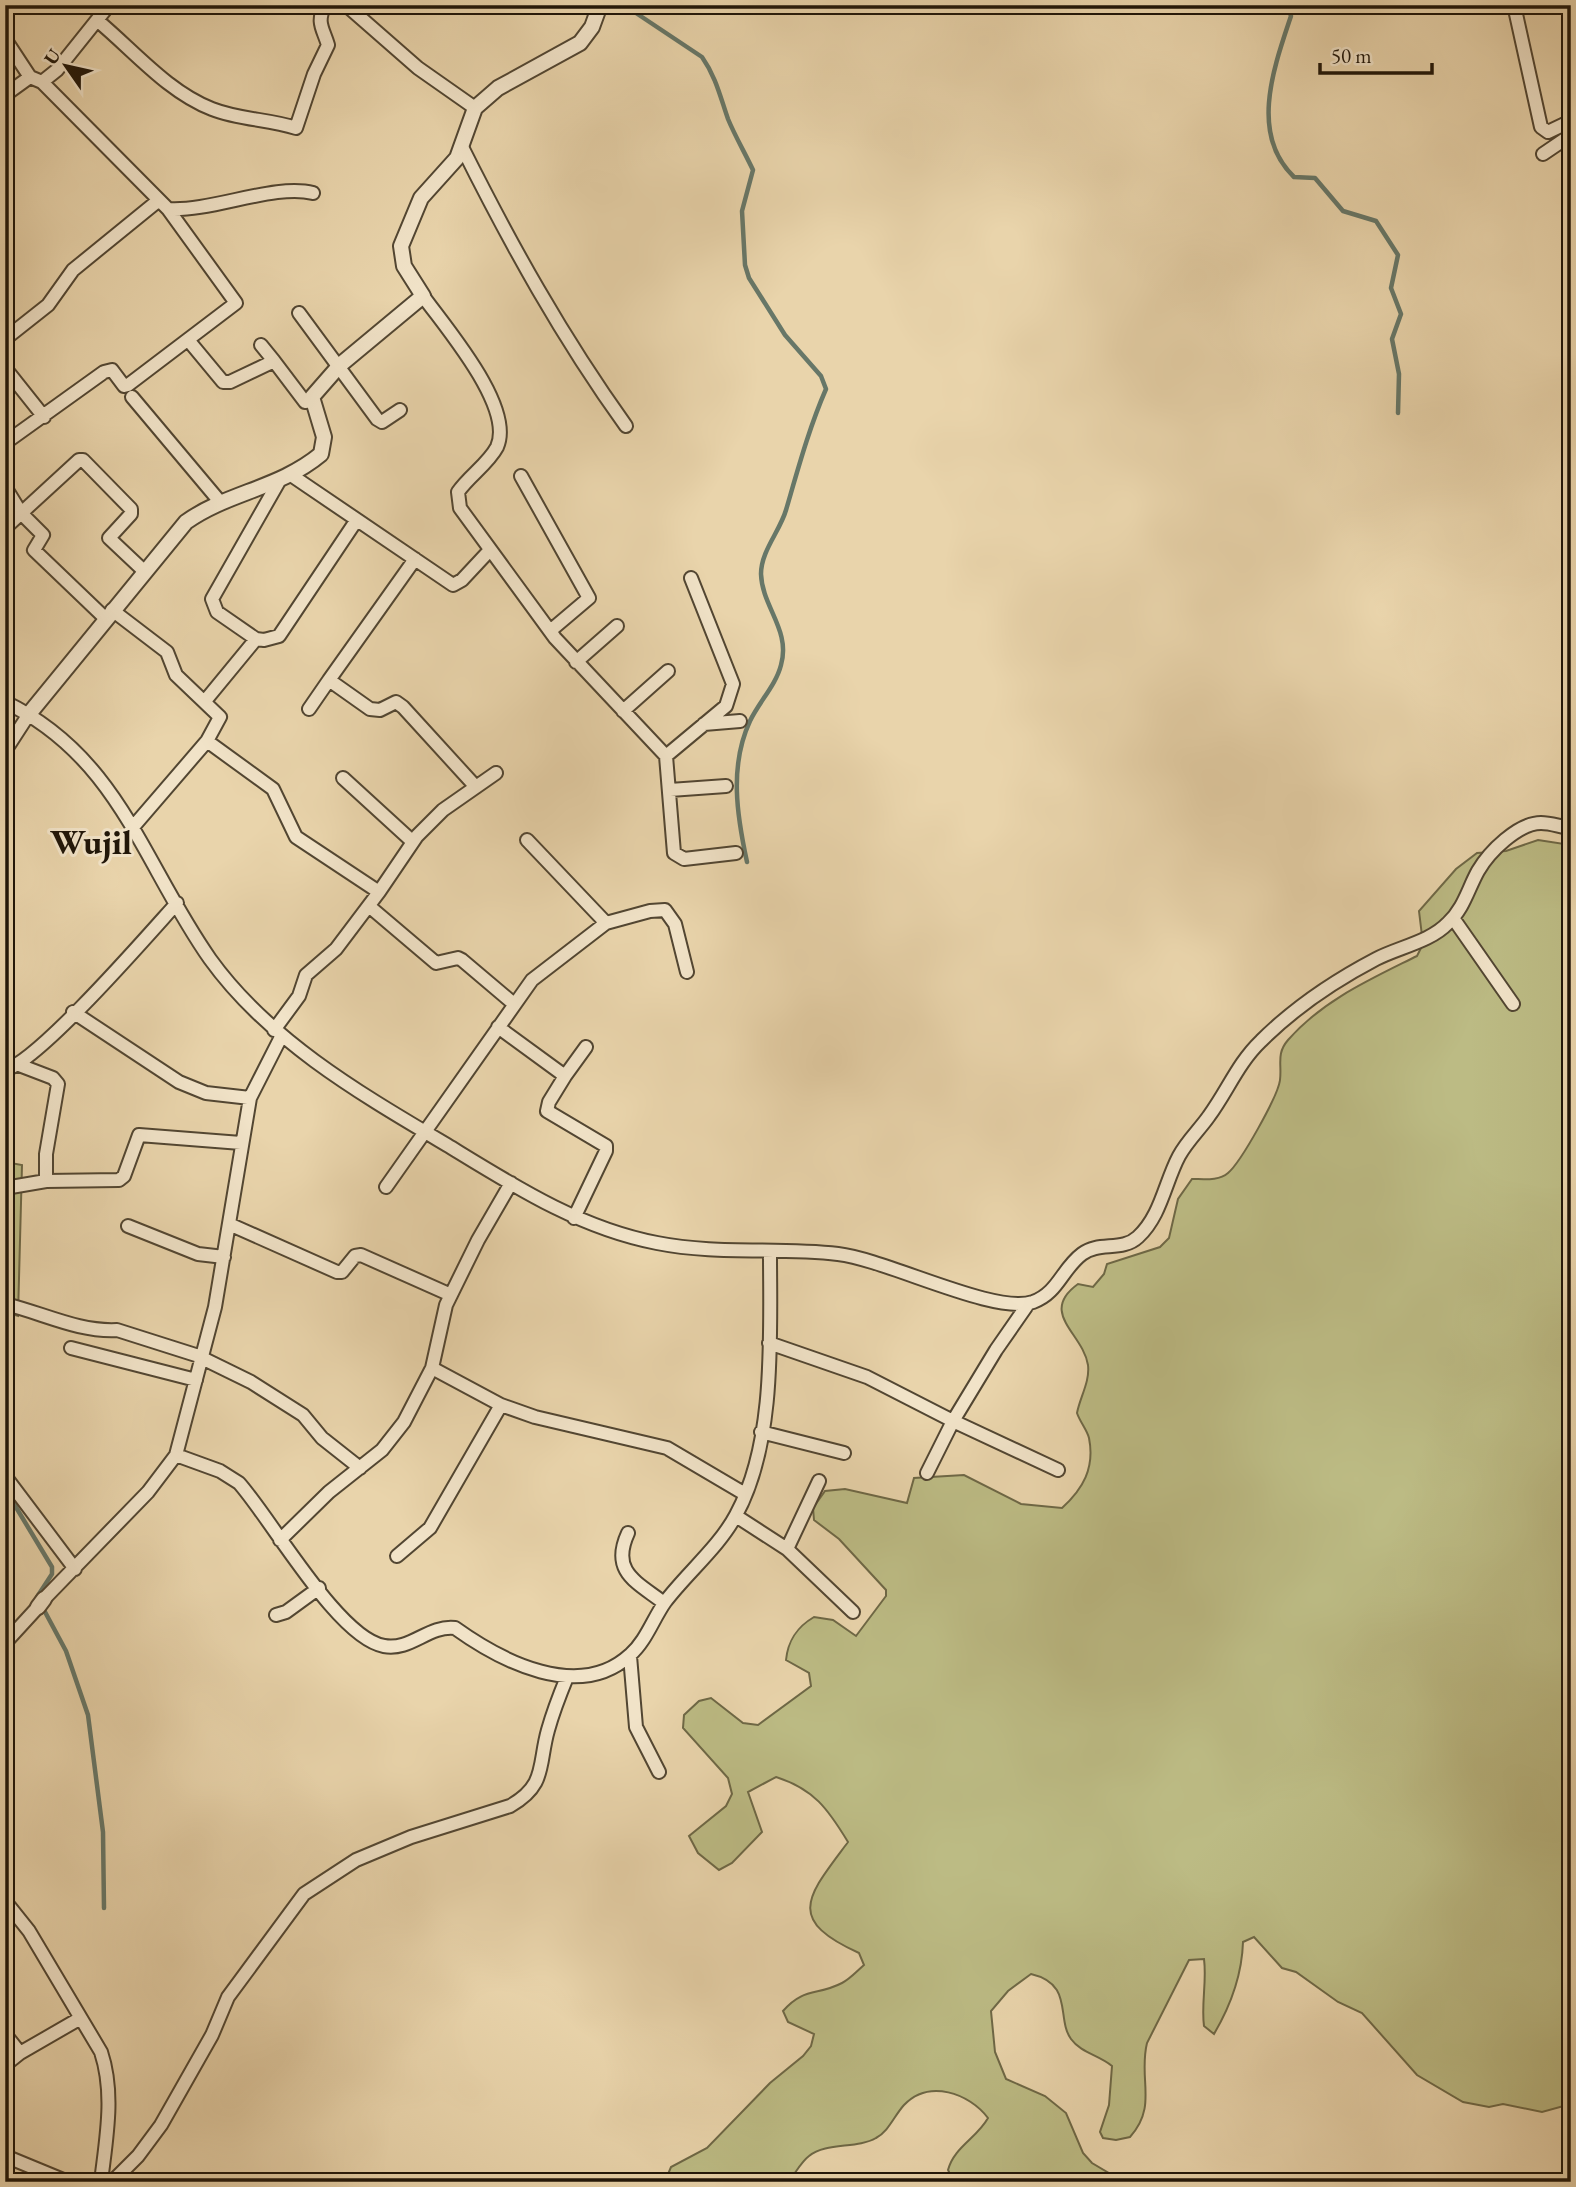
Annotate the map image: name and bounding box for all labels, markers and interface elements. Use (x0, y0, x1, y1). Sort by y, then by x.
north arrow (32, 32, 102, 102)
scale bar (1320, 32, 1432, 76)
text: 50 m (1331, 42, 1372, 69)
text: U (38, 44, 67, 70)
district label: Wujil (50, 819, 132, 864)

